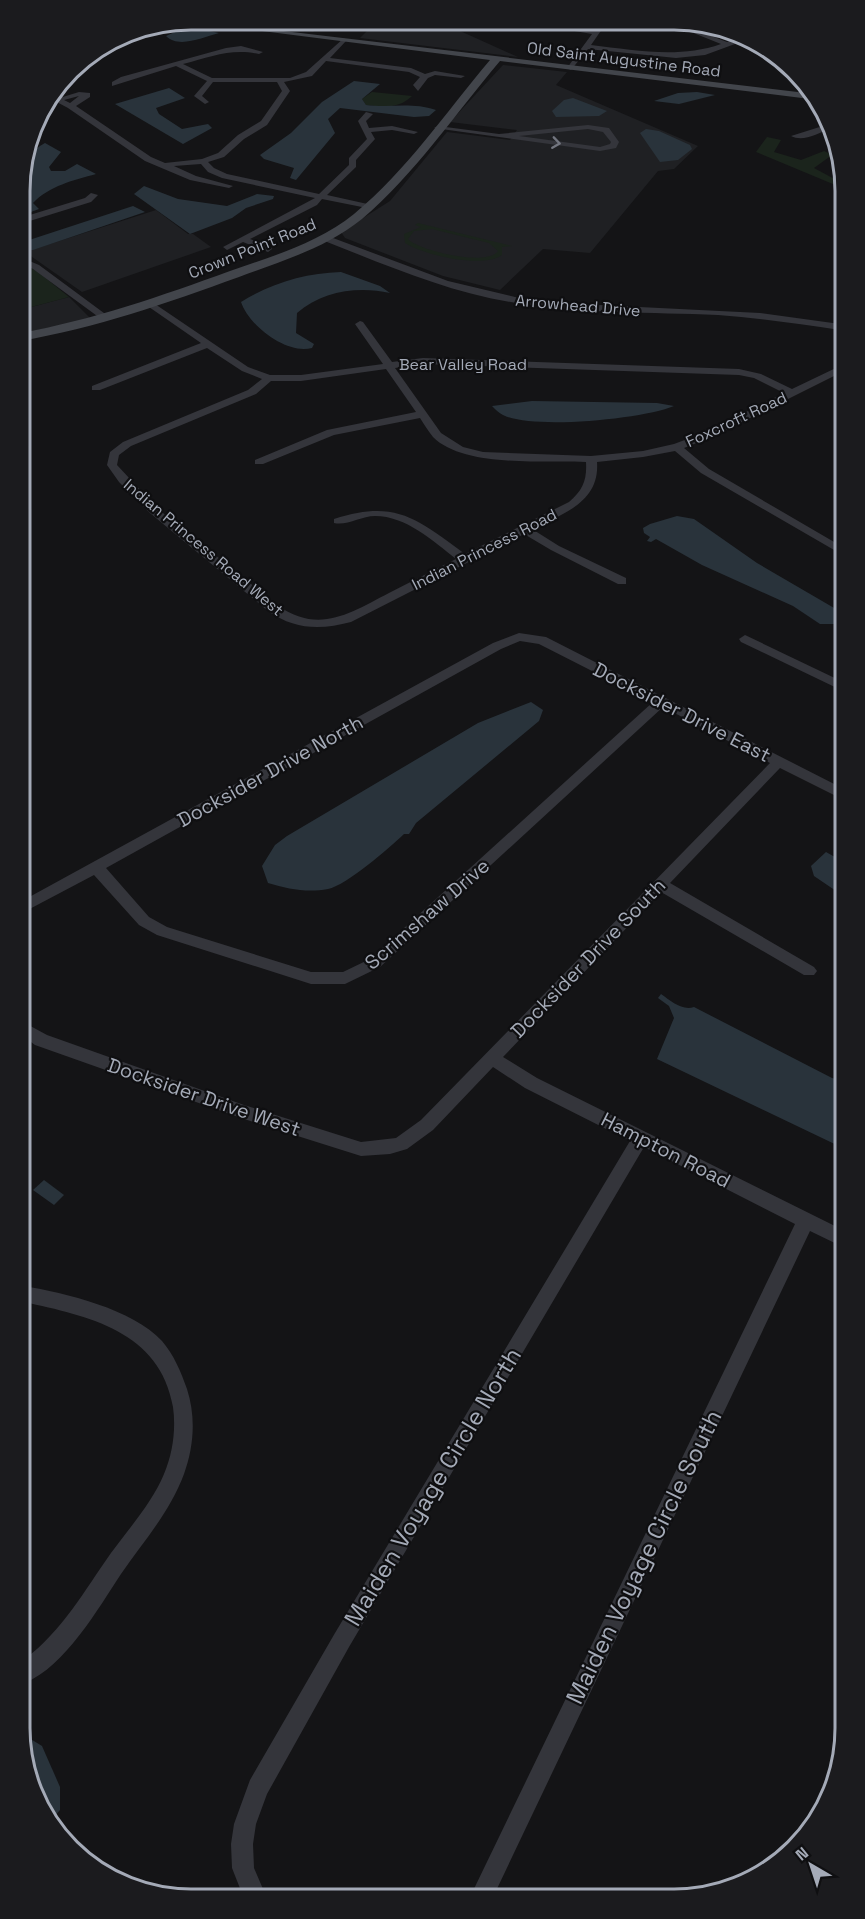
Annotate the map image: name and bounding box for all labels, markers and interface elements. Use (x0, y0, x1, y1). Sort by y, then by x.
street label: Old Saint Augustine Road (526, 37, 722, 82)
one-way arrow (551, 137, 561, 149)
street label: Crown Point Road (185, 213, 319, 284)
street label: Arrowhead Drive (515, 290, 641, 321)
street label: Bear Valley Road (399, 354, 527, 375)
street label: Foxcroft Road (682, 387, 790, 452)
street label: Indian Princess Road West (119, 474, 288, 621)
street label: Indian Princess Road (408, 504, 560, 595)
street label: Docksider Drive East (589, 656, 775, 768)
street label: Docksider Drive North (172, 709, 368, 833)
street label: Scrimshaw Drive (359, 853, 495, 975)
street label: Docksider Drive South (505, 873, 671, 1043)
street label: Docksider Drive West (104, 1052, 304, 1142)
street label: Hampton Road (597, 1106, 735, 1194)
street label: Maiden Voyage Circle North (337, 1342, 528, 1632)
street label: Maiden Voyage Circle South (559, 1404, 728, 1709)
north arrow (781, 1835, 841, 1895)
text: N (791, 1842, 813, 1865)

